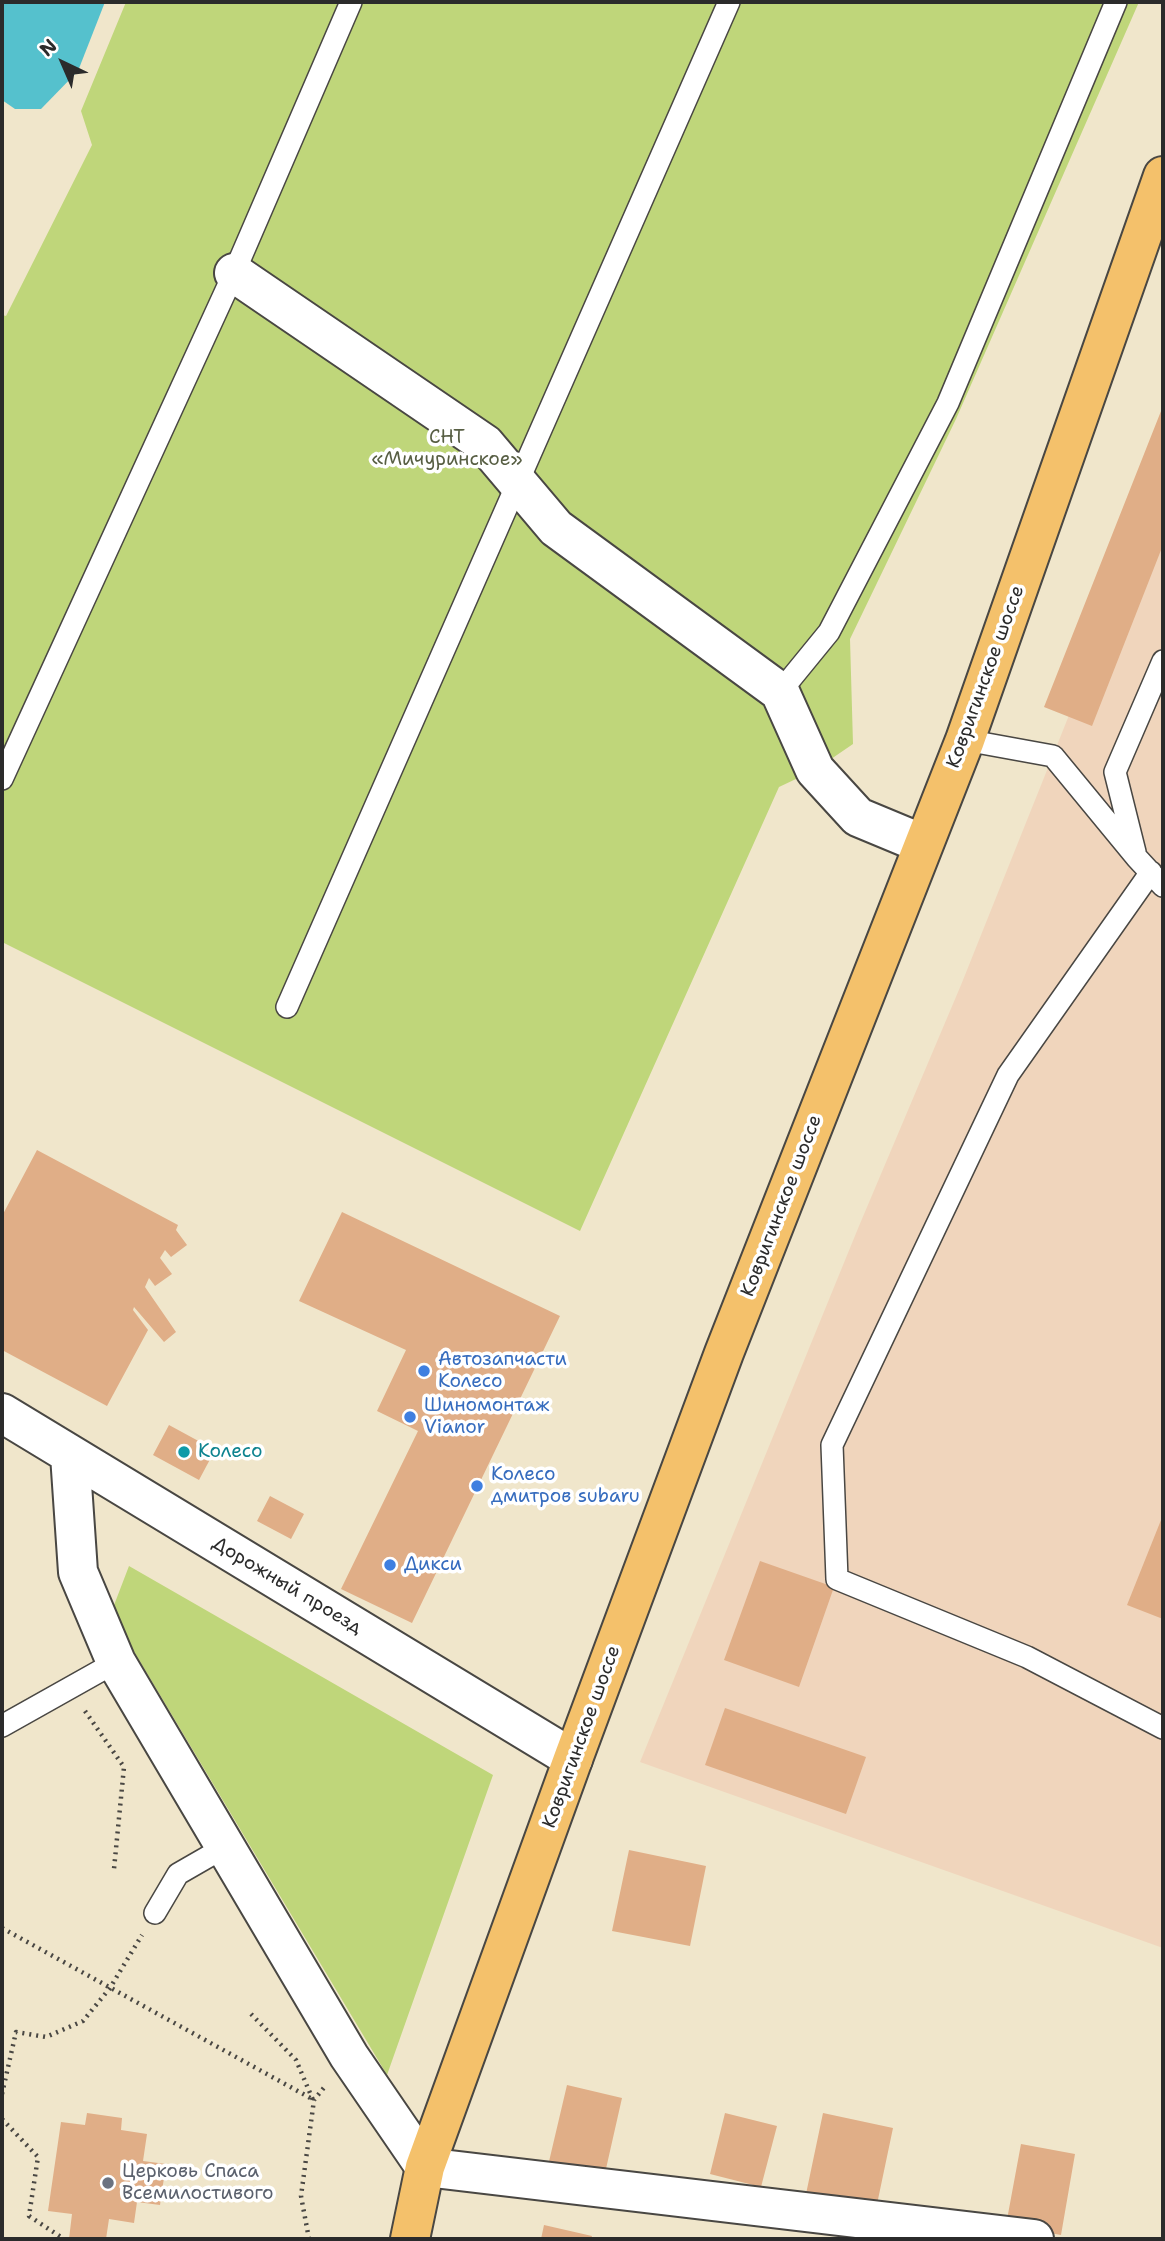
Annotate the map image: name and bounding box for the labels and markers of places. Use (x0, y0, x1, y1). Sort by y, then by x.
place label: Автозапчасти Колесо (438, 1349, 567, 1393)
marker: Автозапчасти Колесо (416, 1363, 432, 1379)
place label: Шиномонтаж Vianor (424, 1395, 549, 1439)
marker: Шиномонтаж Vianor (402, 1409, 418, 1425)
place label: Колесо (198, 1441, 262, 1463)
marker: Колесо (176, 1444, 192, 1460)
place label: Колесо дмитров subaru (491, 1464, 640, 1508)
marker: Колесо дмитров subaru (469, 1478, 485, 1494)
place label: Дикси (404, 1554, 462, 1576)
marker: Дикси (382, 1557, 398, 1573)
place label: Церковь Спаса Всемилостивого (122, 2161, 274, 2205)
marker: Церковь Спаса Всемилостивого (100, 2175, 116, 2191)

